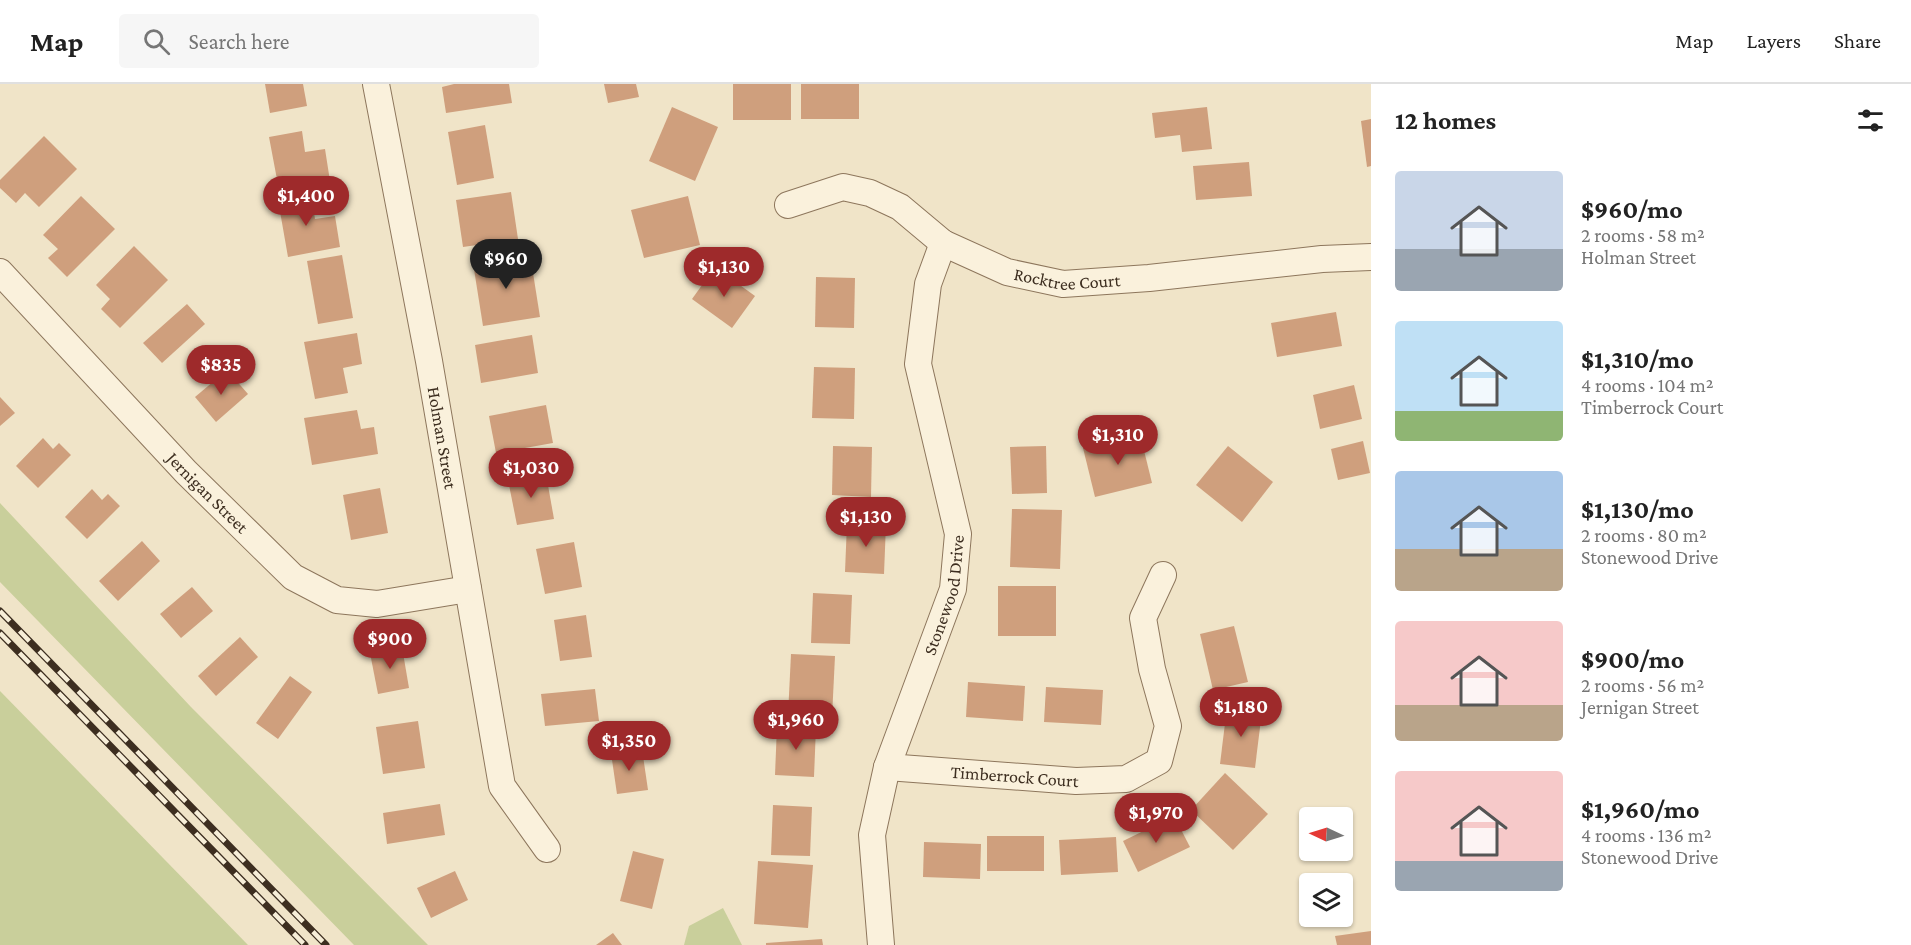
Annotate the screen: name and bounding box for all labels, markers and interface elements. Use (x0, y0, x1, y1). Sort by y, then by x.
search box (119, 14, 539, 68)
icon: search (140, 25, 173, 58)
text: Map (30, 26, 83, 57)
text: Search here (188, 29, 289, 54)
text: Map (1675, 29, 1714, 53)
text: Layers (1747, 29, 1801, 53)
text: Share (1834, 29, 1881, 53)
icon: filters (1854, 104, 1887, 137)
text: 12 homes (1395, 106, 1496, 135)
pin: $1,400 (257, 176, 355, 227)
text: $1,400 (277, 184, 335, 206)
icon: home (1443, 195, 1515, 267)
text: $960/mo (1581, 195, 1683, 224)
text: 2 rooms · 58 m² (1581, 224, 1705, 246)
pin: $960 (470, 239, 542, 290)
text: Holman Street (1581, 246, 1696, 268)
text: $960 (484, 247, 528, 269)
pin: $1,130 (675, 247, 773, 298)
text: $1,130 (698, 255, 750, 277)
street label: Rocktree Court (1012, 264, 1122, 294)
pin: $835 (185, 345, 257, 396)
icon: home (1443, 345, 1515, 417)
text: $1,310/mo (1581, 345, 1694, 374)
text: $835 (200, 353, 242, 375)
text: 4 rooms · 104 m² (1581, 374, 1714, 396)
street label: Holman Street (424, 385, 461, 492)
text: Timberrock Court (1581, 396, 1723, 418)
pin: $1,310 (1069, 415, 1167, 466)
text: $1,310 (1092, 423, 1144, 445)
street label: Jernigan Street (161, 447, 253, 538)
pin: $1,030 (482, 448, 580, 499)
text: $1,030 (503, 456, 559, 478)
icon: home (1443, 495, 1515, 567)
text: $1,130/mo (1581, 495, 1694, 524)
pin: $1,130 (817, 497, 915, 548)
text: $1,130 (840, 505, 892, 527)
text: 2 rooms · 80 m² (1581, 524, 1707, 546)
street label: Stonewood Drive (919, 534, 968, 658)
text: Stonewood Drive (1581, 546, 1718, 568)
pin: $900 (354, 619, 426, 670)
text: $900 (367, 627, 413, 649)
icon: home (1443, 645, 1515, 717)
text: $900/mo (1581, 645, 1684, 674)
text: 2 rooms · 56 m² (1581, 674, 1704, 696)
pin: $1,180 (1192, 687, 1290, 738)
text: $1,180 (1214, 695, 1268, 717)
text: Jernigan Street (1581, 696, 1699, 718)
pin: $1,960 (747, 700, 845, 751)
text: $1,960 (768, 708, 824, 730)
pin: $1,350 (580, 721, 678, 772)
text: $1,350 (602, 729, 656, 751)
street label: Timberrock Court (950, 762, 1080, 791)
pin: $1,970 (1107, 793, 1205, 844)
icon: home (1443, 795, 1515, 867)
text: $1,960/mo (1581, 795, 1700, 824)
text: $1,970 (1128, 801, 1184, 823)
north arrow (1299, 807, 1353, 861)
map controls (1299, 807, 1353, 927)
text: 4 rooms · 136 m² (1581, 824, 1712, 846)
text: Stonewood Drive (1581, 846, 1718, 868)
button: layers (1299, 873, 1353, 927)

